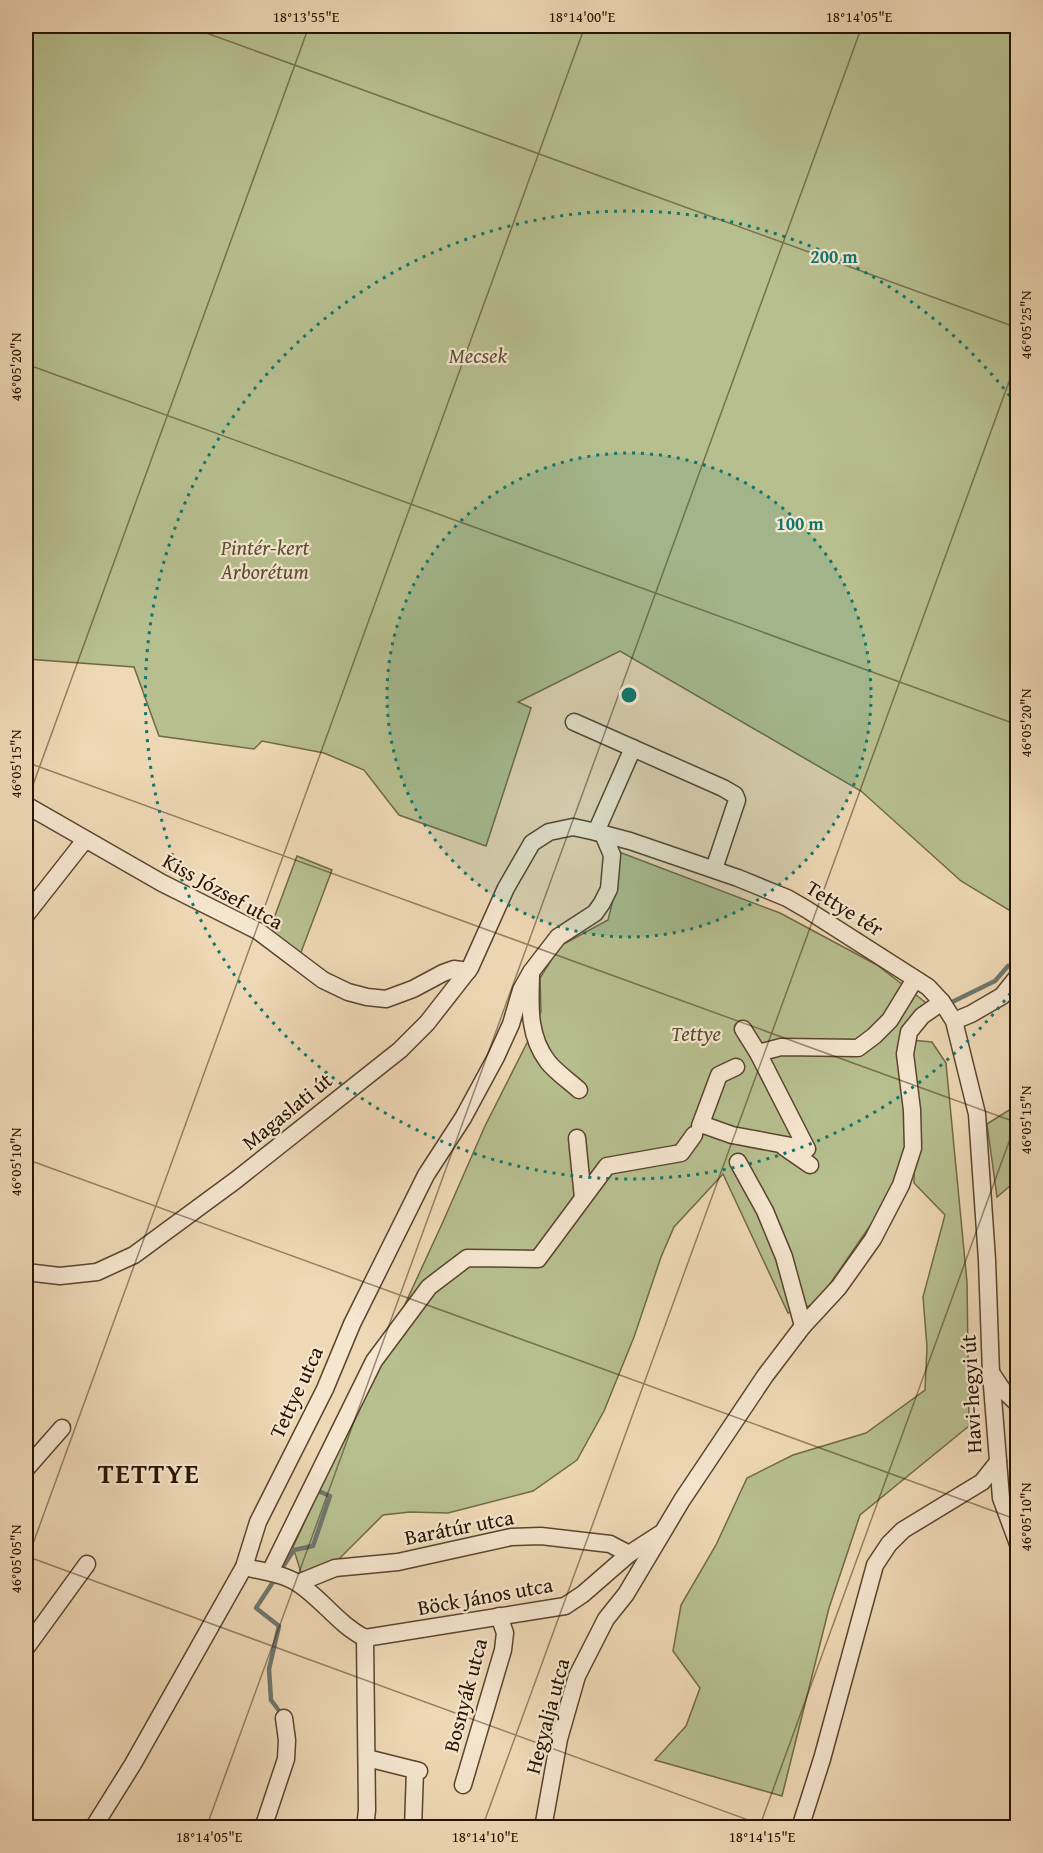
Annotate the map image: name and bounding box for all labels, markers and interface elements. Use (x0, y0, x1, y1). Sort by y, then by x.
text: 18°13'55"E (273, 6, 340, 27)
text: 18°14'00"E (549, 6, 616, 27)
text: 18°14'05"E (826, 6, 893, 27)
text: 200 m (810, 243, 858, 270)
text: 46°05'25"N (1015, 290, 1036, 359)
text: 46°05'20"N (5, 332, 26, 401)
park label: Mecsek (449, 340, 508, 371)
text: 100 m (776, 510, 824, 537)
park label: Pintér-kert Arborétum (220, 532, 309, 587)
centre of rings (619, 685, 639, 705)
text: 46°05'20"N (1015, 688, 1036, 757)
text: 46°05'15"N (5, 729, 26, 798)
street label: Kiss József utca (157, 845, 289, 937)
street label: Tettye tér (800, 872, 890, 944)
park label: Tettye (671, 1018, 721, 1049)
street label: Magaslati út (235, 1064, 339, 1157)
text: 46°05'15"N (1015, 1085, 1036, 1154)
text: 46°05'10"N (5, 1127, 26, 1196)
street label: Havi-hegyi út (952, 1333, 990, 1454)
street label: Tettye utca (261, 1341, 331, 1443)
district label: TETTYE (98, 1453, 200, 1493)
text: 46°05'10"N (1015, 1482, 1036, 1551)
street label: Barátúr utca (402, 1501, 516, 1553)
text: 46°05'05"N (5, 1524, 26, 1593)
street label: Böck János utca (415, 1569, 555, 1623)
street label: Bosnyák utca (435, 1635, 495, 1755)
street label: Hegyalja utca (517, 1655, 577, 1777)
text: 18°14'05"E (176, 1826, 243, 1847)
text: 18°14'10"E (452, 1826, 519, 1847)
text: 18°14'15"E (729, 1826, 796, 1847)

